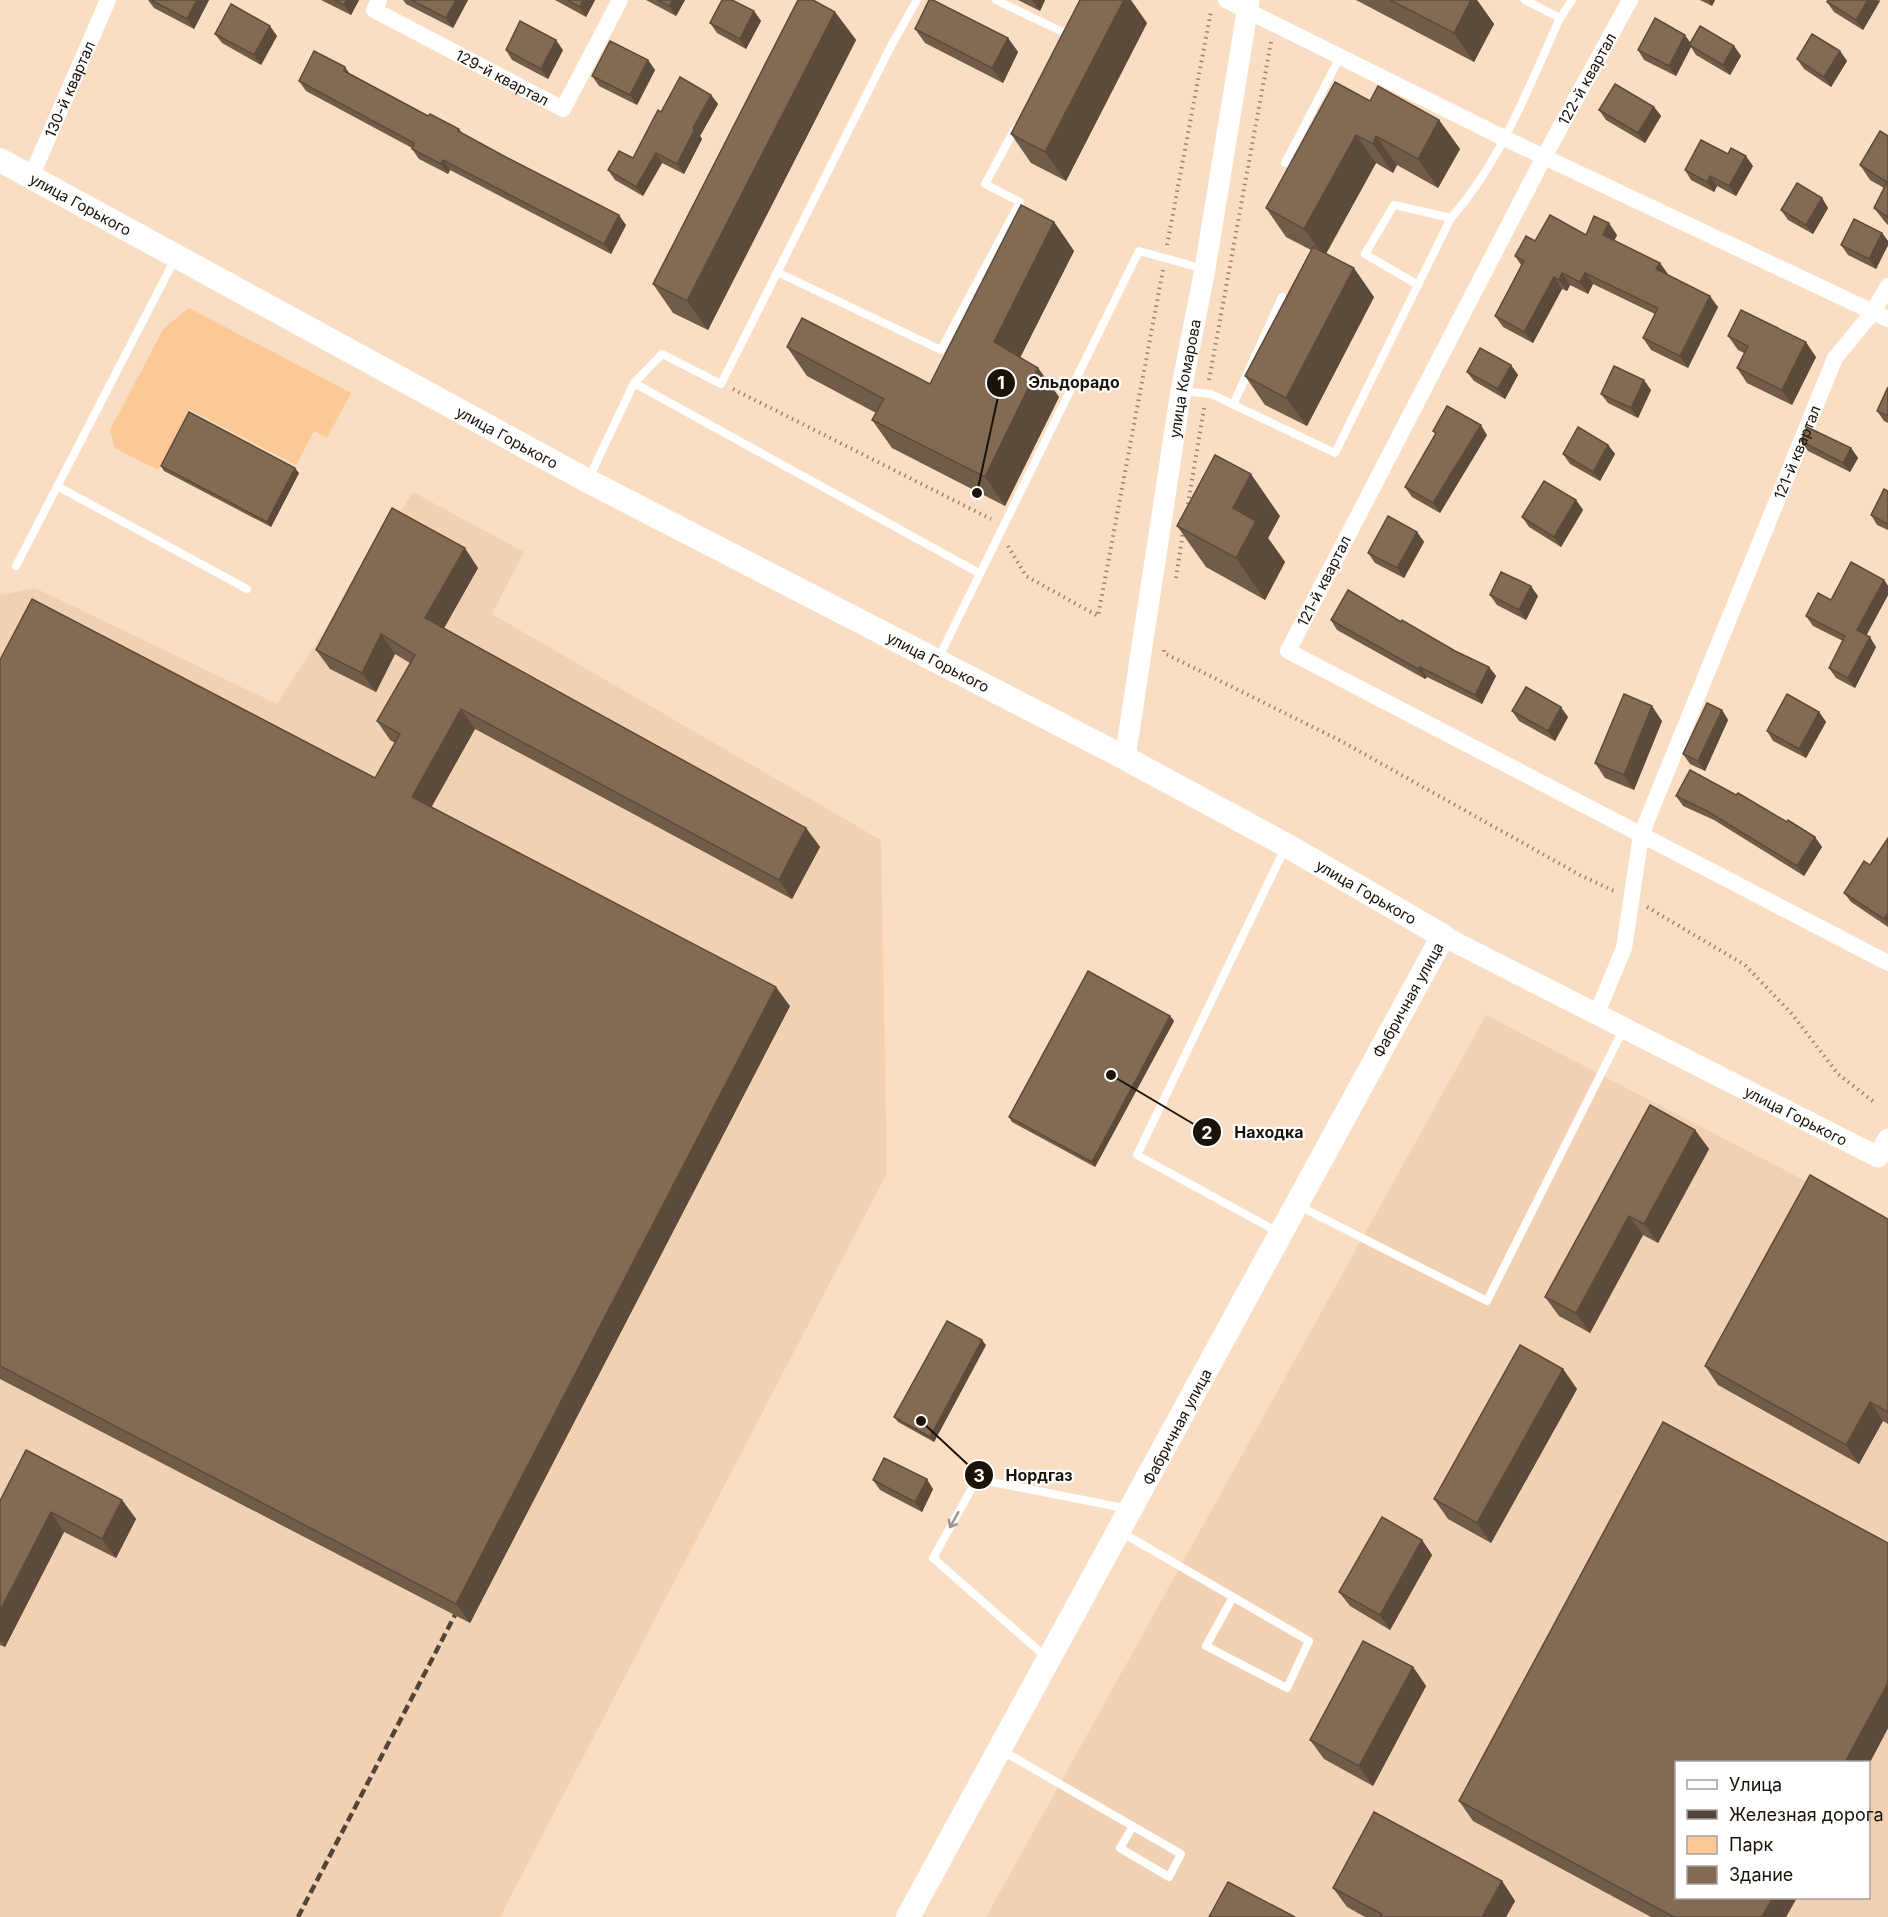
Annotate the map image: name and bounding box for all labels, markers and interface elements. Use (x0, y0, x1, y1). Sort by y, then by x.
street label: 122-й квартал (1554, 30, 1620, 128)
street label: 130-й квартал (40, 38, 99, 140)
street label: 129-й квартал (452, 45, 552, 109)
street label: улица Горького (27, 169, 135, 240)
street label: улица Комарова (1164, 318, 1204, 439)
callout: Эльдорадо (986, 366, 1132, 400)
text: 1 (997, 372, 1005, 393)
text: Эльдорадо (1028, 372, 1120, 392)
street label: улица Горького (453, 402, 562, 472)
street label: 121-й квартал (1769, 402, 1824, 502)
street label: 121-й квартал (1293, 532, 1355, 630)
street label: улица Горького (884, 627, 993, 696)
street label: улица Горького (1313, 855, 1420, 928)
street label: Фабричная улица (1368, 939, 1448, 1061)
street label: улица Горького (1741, 1081, 1851, 1149)
callout: Находка (1192, 1115, 1315, 1149)
text: 2 (1201, 1122, 1213, 1143)
text: Находка (1234, 1122, 1304, 1142)
street label: Фабричная улица (1138, 1366, 1216, 1488)
callout: Нордгаз (964, 1458, 1085, 1492)
text: 3 (973, 1465, 985, 1486)
text: Нордгаз (1005, 1465, 1073, 1485)
one-way arrow (948, 1511, 960, 1528)
legend (1675, 1761, 1870, 1899)
text: Улица (1729, 1774, 1782, 1795)
text: Железная дорога (1729, 1804, 1884, 1825)
text: Парк (1729, 1834, 1774, 1855)
text: Здание (1729, 1864, 1793, 1885)

